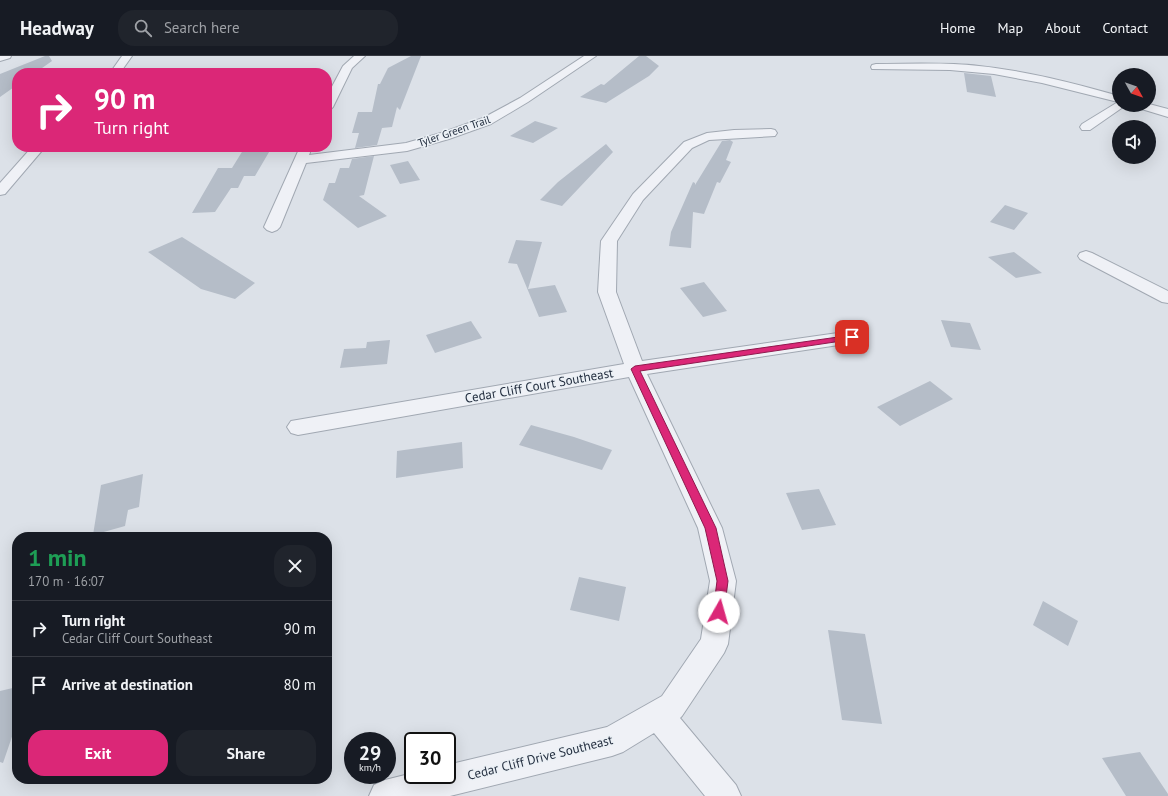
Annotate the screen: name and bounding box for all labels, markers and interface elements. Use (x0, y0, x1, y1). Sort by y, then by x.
search box (118, 10, 398, 46)
text: Headway (20, 16, 94, 40)
icon: search (132, 17, 154, 39)
text: Search here (164, 18, 240, 37)
text: Home (940, 19, 975, 37)
text: Map (997, 19, 1023, 37)
text: About (1045, 19, 1081, 37)
text: Contact (1103, 19, 1148, 37)
north arrow (1112, 68, 1156, 112)
map controls (1112, 68, 1156, 164)
text: 90 m (94, 80, 155, 117)
icon: right (28, 84, 80, 136)
street label: Tyler Green Trail (416, 112, 493, 150)
text: Turn right (94, 116, 169, 139)
button: sound (1112, 120, 1156, 164)
pin (835, 320, 869, 354)
icon: arrive (841, 326, 863, 348)
street label: Cedar Cliff Court Southeast (464, 364, 615, 407)
text: 1 min (28, 542, 87, 573)
button: close (274, 545, 316, 587)
text: 170 m · 16:07 (28, 573, 105, 590)
position arrow (698, 591, 740, 633)
text: Turn right (62, 611, 125, 630)
icon: right (28, 618, 50, 640)
text: 90 m (283, 619, 316, 638)
text: Cedar Cliff Court Southeast (62, 630, 212, 647)
icon: arrive (28, 674, 50, 696)
text: Arrive at destination (62, 675, 193, 694)
text: 80 m (283, 675, 316, 694)
button: Exit (28, 730, 168, 776)
button: Share (176, 730, 316, 776)
street label: Cedar Cliff Drive Southeast (466, 731, 615, 784)
speed limit sign: 30 (404, 732, 456, 784)
text: 29 (359, 740, 381, 766)
text: km/h (359, 761, 381, 774)

